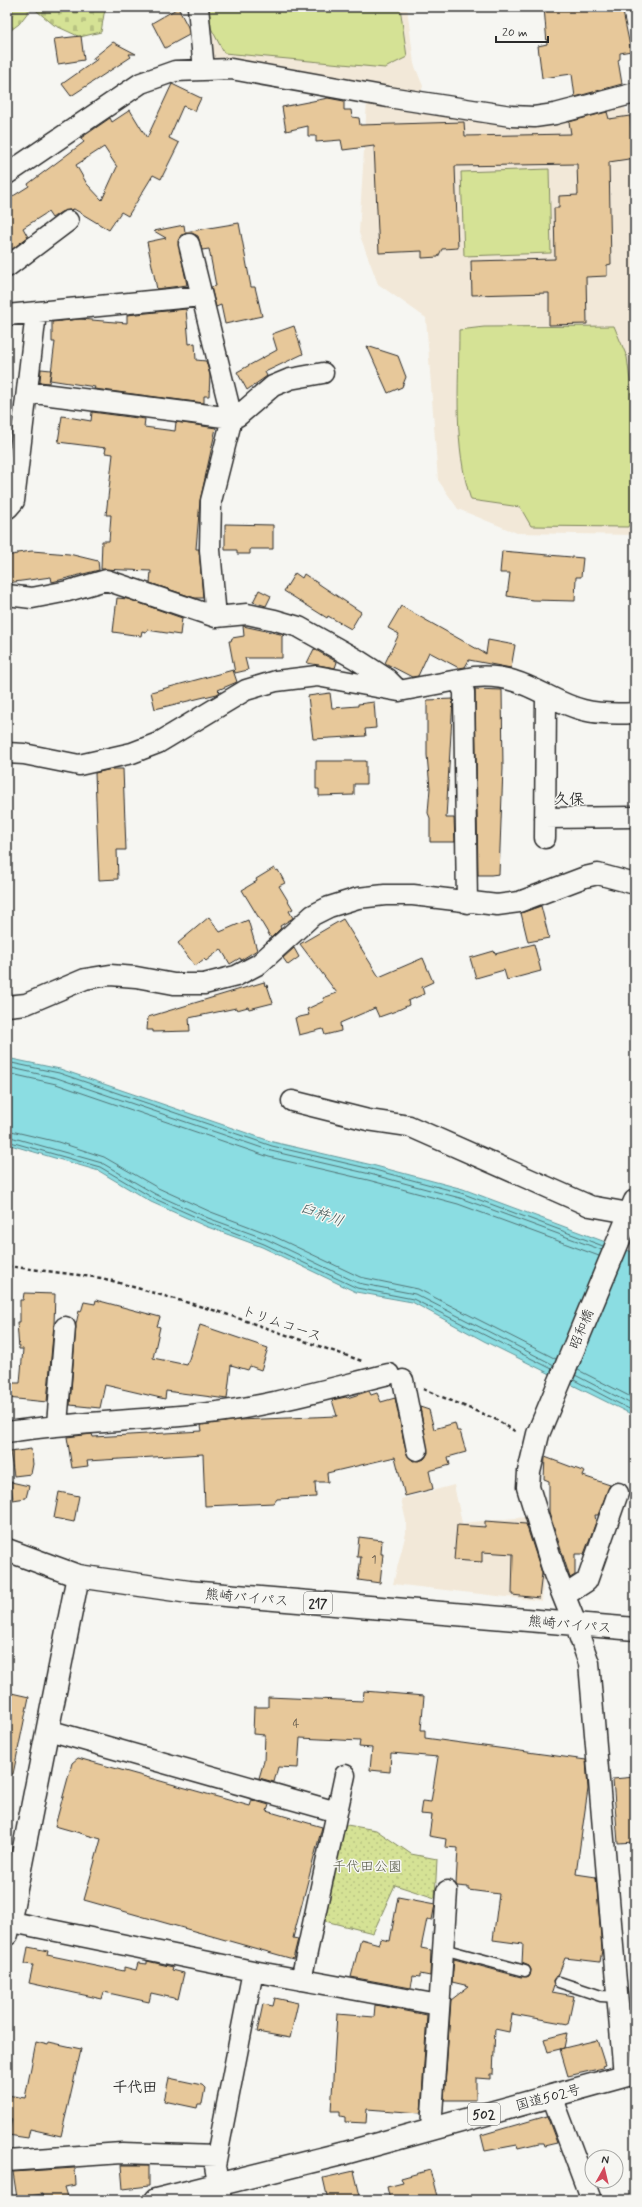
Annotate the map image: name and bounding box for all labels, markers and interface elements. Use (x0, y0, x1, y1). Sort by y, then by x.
scale bar (496, 18, 548, 44)
text: 20 m (502, 25, 528, 41)
district label: 久保 (554, 790, 584, 810)
water label: 臼杵川 (297, 1198, 346, 1232)
street label: トリムコース (239, 1302, 324, 1346)
street label: 昭和橋 (566, 1307, 598, 1352)
house number: 1 (371, 1552, 377, 1568)
street label: 熊崎バイパス (204, 1585, 289, 1611)
road number: 217 (304, 1592, 332, 1614)
street label: 熊崎バイパス (527, 1612, 612, 1638)
house number: 4 (293, 1716, 300, 1732)
park label: 千代田公園 (332, 1858, 402, 1876)
district label: 千代田 (112, 2078, 158, 2098)
street label: 国道502号 (514, 2081, 583, 2115)
road number: 502 (468, 2103, 500, 2125)
north arrow (584, 2149, 624, 2189)
text: N (601, 2153, 610, 2168)

